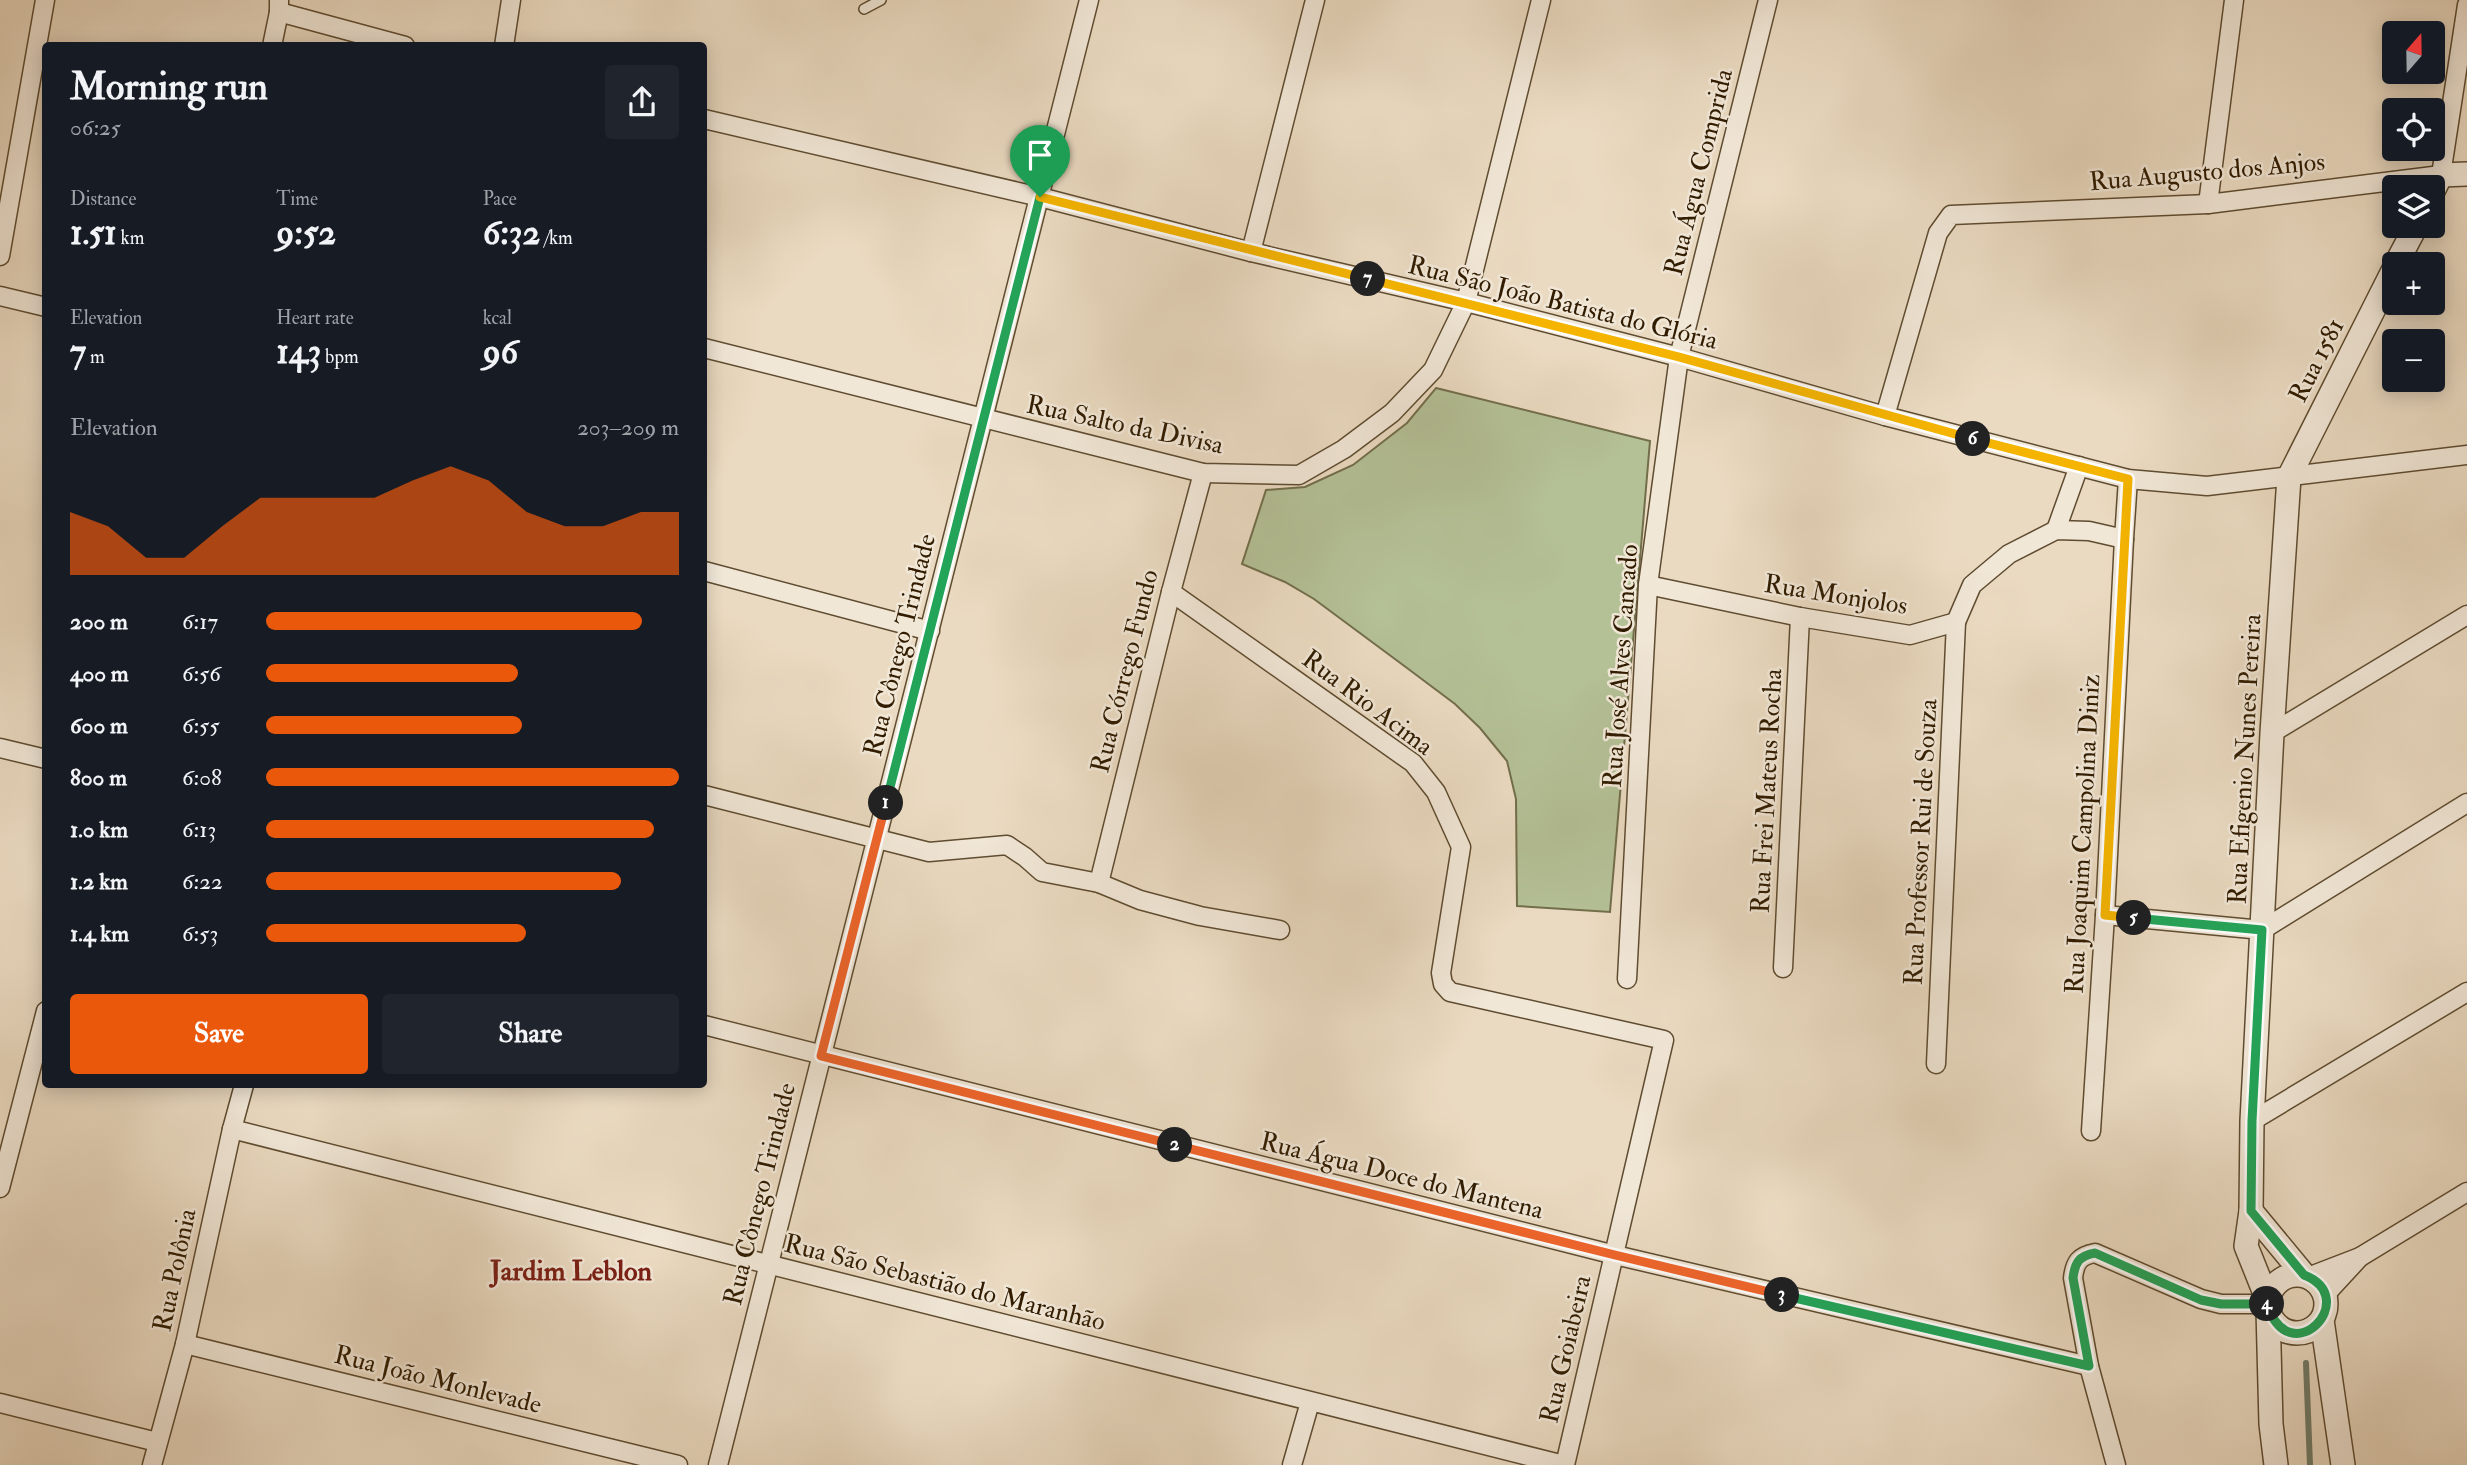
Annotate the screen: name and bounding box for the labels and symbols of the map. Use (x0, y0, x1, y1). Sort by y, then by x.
north arrow (2382, 21, 2445, 84)
street label: Rua Água Comprida (1656, 65, 1741, 279)
pin (1010, 125, 1070, 197)
street label: Rua Augusto dos Anjos (2088, 146, 2326, 198)
street label: Rua São João Batista do Glória (1405, 249, 1721, 357)
pin: 7 (1350, 262, 1386, 296)
street label: Rua 1581 (2282, 313, 2352, 408)
street label: Rua Salto da Divisa (1023, 388, 1227, 462)
pin: 6 (1955, 422, 1990, 457)
street label: Rua Cônego Trindade (857, 531, 943, 760)
street label: Rua José Alves Cancado (1597, 543, 1645, 789)
street label: Rua Córrego Fundo (1084, 566, 1166, 776)
street label: Rua Monjolos (1762, 568, 1910, 622)
street label: Rua Efigenio Nunes Pereira (2221, 613, 2269, 905)
street label: Rua Rio Acima (1295, 643, 1440, 763)
street label: Rua Frei Mateus Rocha (1745, 668, 1789, 914)
street label: Rua Joaquim Campolina Diniz (2059, 673, 2108, 995)
street label: Rua Professor Rui de Souza (1898, 698, 1944, 986)
pin: 1 (868, 786, 903, 820)
pin: 5 (2116, 900, 2152, 936)
street label: Rua Cônego Trindade (717, 1080, 803, 1309)
street label: Rua Água Doce do Mantena (1257, 1123, 1547, 1227)
pin: 2 (1158, 1128, 1192, 1162)
street label: Rua Polônia (146, 1205, 204, 1335)
street label: Rua São Sebastião do Maranhão (781, 1228, 1109, 1338)
district label: Jardim Leblon (488, 1254, 653, 1289)
street label: Rua Goiabeira (1533, 1272, 1599, 1426)
pin: 3 (1764, 1278, 1800, 1312)
pin: 4 (2250, 1286, 2284, 1322)
street label: Rua João Monlevade (331, 1339, 545, 1421)

